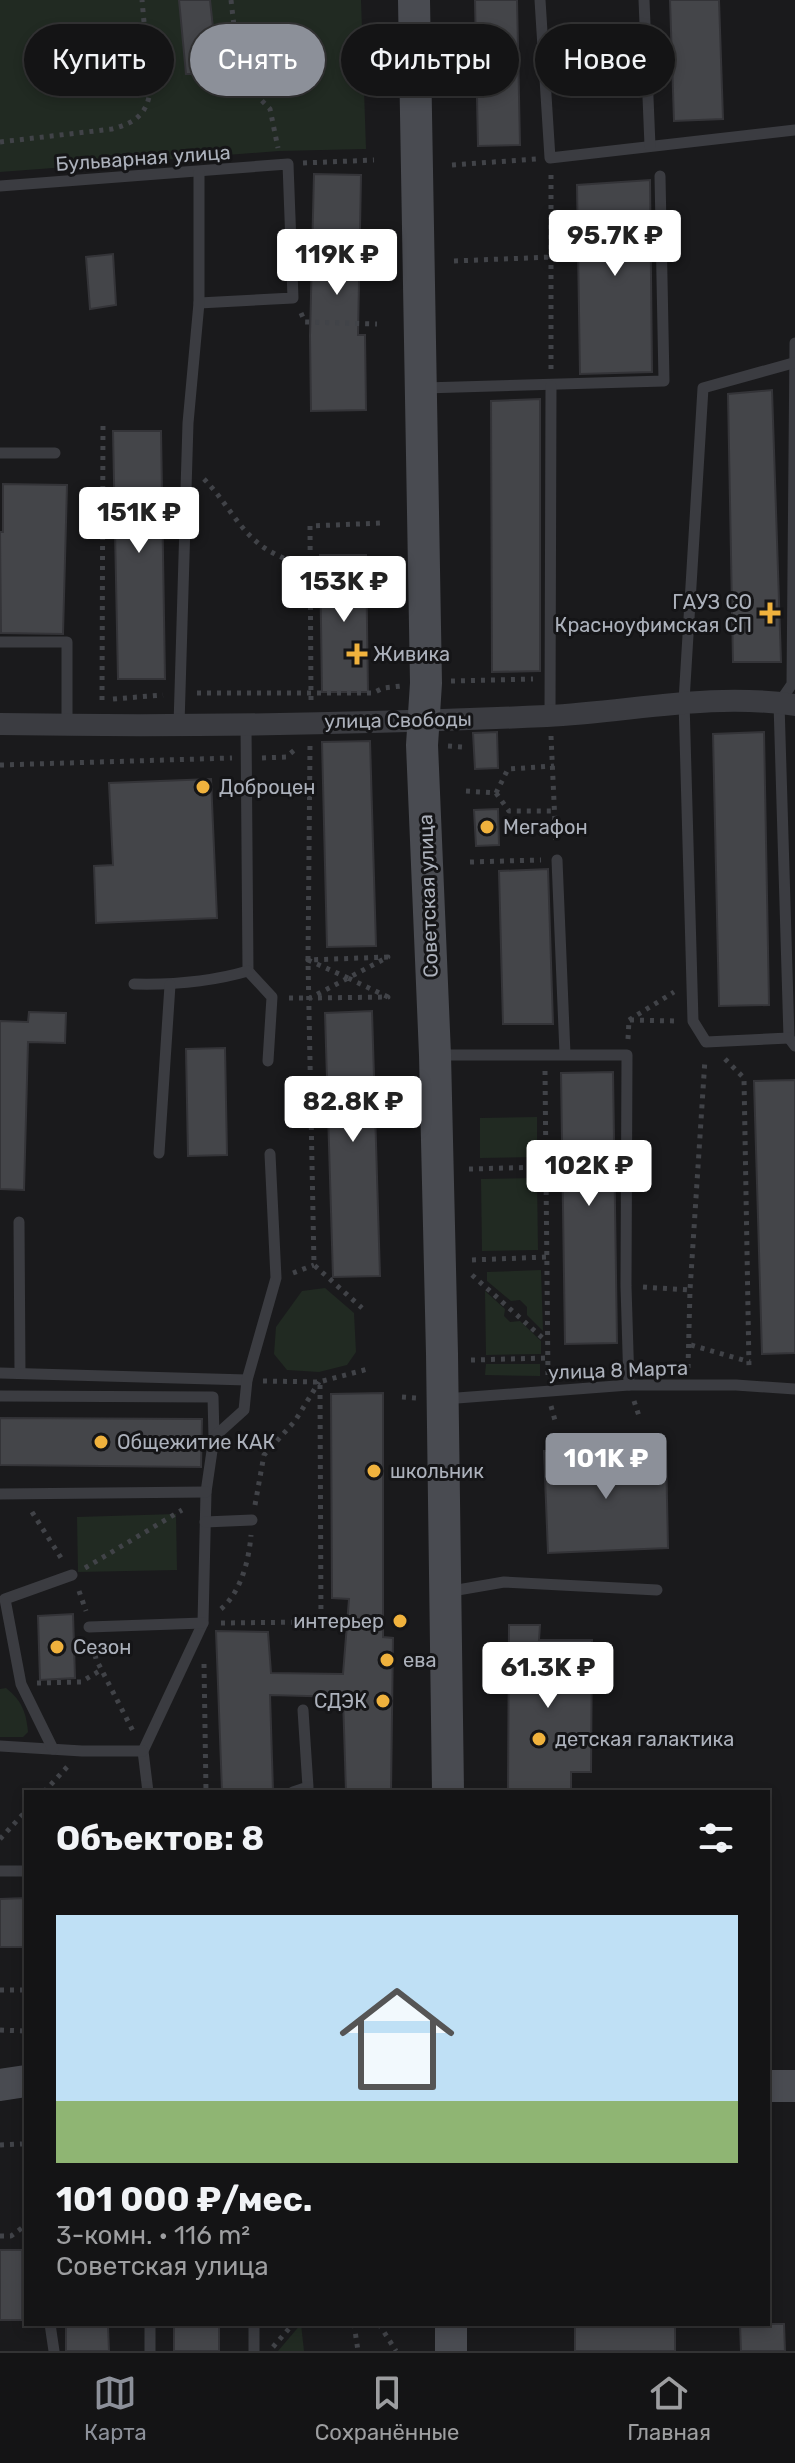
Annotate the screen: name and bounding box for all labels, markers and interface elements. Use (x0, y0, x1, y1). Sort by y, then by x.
chip: Купить (24, 24, 174, 96)
chip: Снять (190, 24, 325, 96)
chip: Фильтры (341, 24, 519, 96)
chip: Новое (535, 24, 675, 96)
street label: Бульварная улица (55, 140, 231, 176)
pin: 95.7K ₽ (541, 210, 689, 278)
text: 95.7K ₽ (567, 220, 663, 251)
pin: 119K ₽ (272, 229, 402, 297)
text: 119K ₽ (295, 239, 379, 270)
pin: 151K ₽ (74, 487, 204, 555)
text: 151K ₽ (97, 497, 181, 528)
pin: 153K ₽ (279, 556, 409, 624)
text: 153K ₽ (300, 566, 388, 597)
place label: ГАУЗ СО Красноуфимская СП (555, 590, 752, 637)
marker: ГАУЗ СО Красноуфимская СП (759, 602, 781, 624)
place label: Живика (373, 642, 450, 666)
marker: Живика (348, 645, 366, 663)
street label: улица Свободы (324, 707, 472, 733)
place label: Доброцен (219, 775, 315, 799)
marker: Доброцен (194, 778, 212, 796)
street label: Советская улица (413, 814, 443, 978)
place label: Мегафон (503, 815, 588, 839)
marker: Мегафон (478, 818, 496, 836)
pin: 82.8K ₽ (279, 1076, 427, 1144)
text: 82.8K ₽ (303, 1086, 403, 1117)
pin: 102K ₽ (524, 1140, 654, 1208)
text: 102K ₽ (545, 1150, 633, 1181)
street label: улица 8 Марта (548, 1356, 688, 1384)
place label: Общежитие КАК (117, 1430, 275, 1454)
marker: Общежитие КАК (92, 1433, 110, 1451)
pin: 101K ₽ (541, 1433, 671, 1501)
text: 101K ₽ (564, 1443, 648, 1474)
place label: школьник (390, 1459, 484, 1483)
marker: школьник (365, 1462, 383, 1480)
place label: интерьер (293, 1609, 384, 1633)
marker: интерьер (391, 1612, 409, 1630)
place label: Сезон (73, 1635, 131, 1659)
marker: Сезон (48, 1638, 66, 1656)
pin: 61.3K ₽ (474, 1642, 622, 1710)
place label: ева (403, 1648, 436, 1672)
marker: ева (378, 1651, 396, 1669)
text: 61.3K ₽ (500, 1652, 596, 1683)
place label: СДЭК (314, 1689, 367, 1713)
marker: СДЭК (374, 1692, 392, 1710)
place label: детская галактика (555, 1727, 734, 1751)
marker: детская галактика (530, 1730, 548, 1748)
icon: filters (694, 1816, 738, 1860)
text: Объектов: 8 (56, 1818, 264, 1859)
icon: home (325, 1967, 469, 2111)
text: 101 000 ₽/мес. (56, 2179, 313, 2220)
text: 3-комн. · 116 m² (56, 2220, 250, 2251)
text: Советская улица (56, 2251, 269, 2282)
tab: Карта (84, 2371, 147, 2446)
tab: Сохранённые (315, 2371, 459, 2446)
tab: Главная (627, 2371, 711, 2446)

